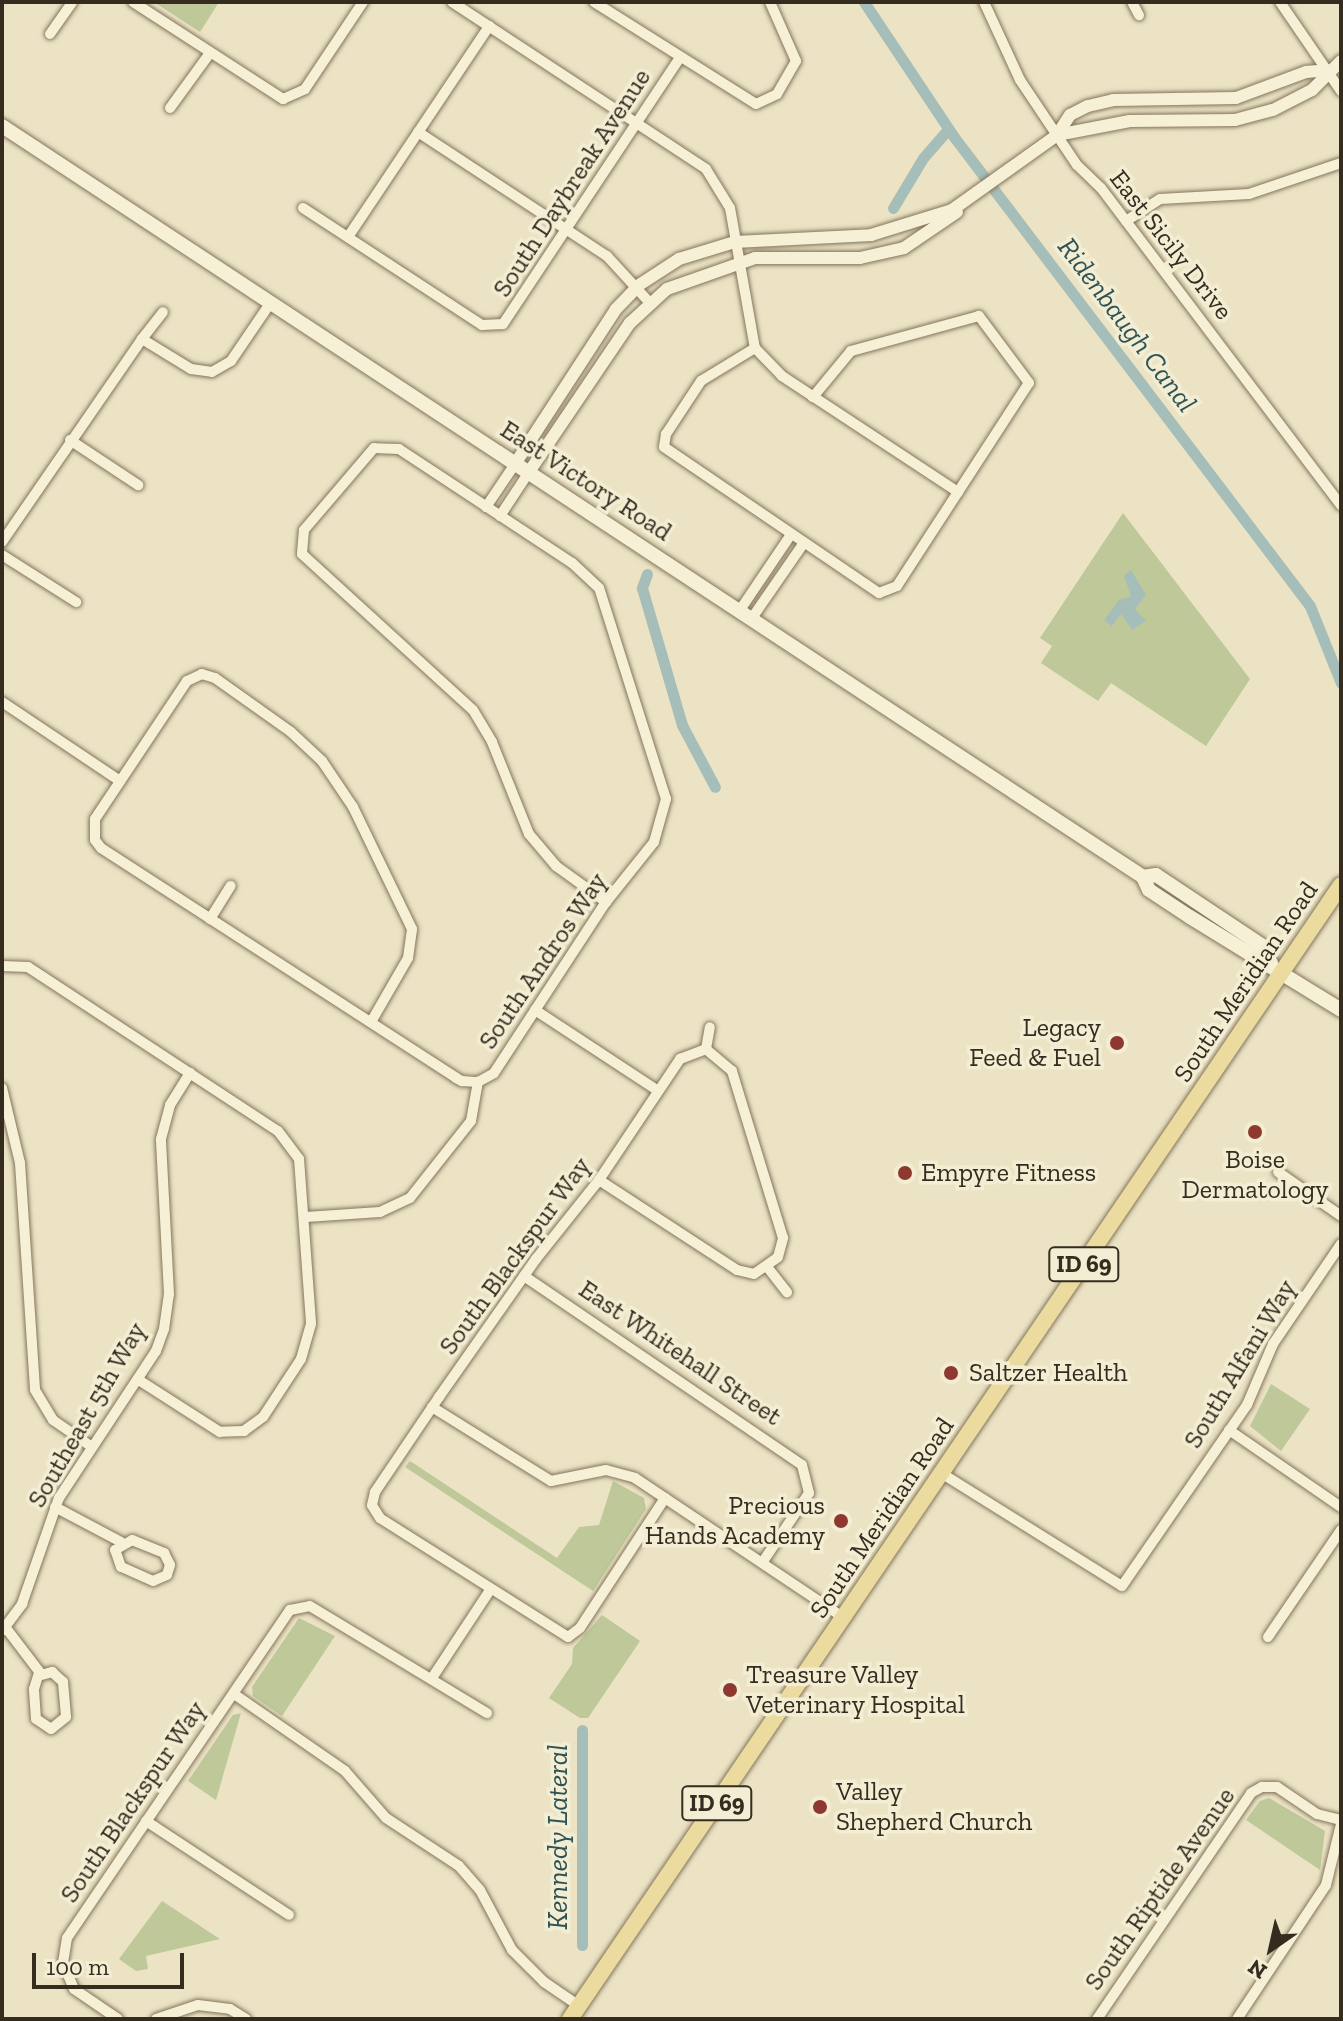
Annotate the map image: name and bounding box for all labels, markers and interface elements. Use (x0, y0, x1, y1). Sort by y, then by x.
street label: South Daybreak Avenue (486, 63, 658, 303)
street label: East Sicily Drive (1103, 164, 1239, 326)
water label: Ridenbaugh Canal (1050, 231, 1204, 419)
street label: East Victory Road (494, 414, 678, 548)
street label: South Andros Way (472, 866, 614, 1056)
street label: South Meridian Road (1167, 876, 1325, 1088)
place label: Legacy Feed & Fuel (969, 1012, 1101, 1074)
marker: Legacy Feed & Fuel (1108, 1034, 1126, 1052)
marker: Boise Dermatology (1246, 1123, 1264, 1141)
place label: Boise Dermatology (1181, 1144, 1329, 1206)
street label: South Blackspur Way (432, 1151, 598, 1361)
place label: Empyre Fitness (921, 1157, 1096, 1189)
marker: Empyre Fitness (896, 1164, 914, 1182)
road number: ID 69 (1048, 1244, 1120, 1284)
street label: East Whitehall Street (573, 1273, 787, 1433)
street label: South Alfani Way (1177, 1273, 1303, 1455)
street label: Southeast 5th Way (21, 1316, 153, 1514)
place label: Saltzer Health (969, 1357, 1128, 1389)
marker: Saltzer Health (940, 1362, 962, 1384)
street label: South Meridian Road (803, 1412, 961, 1624)
place label: Precious Hands Academy (644, 1490, 825, 1552)
marker: Precious Hands Academy (832, 1512, 850, 1530)
place label: Treasure Valley Veterinary Hospital (746, 1659, 965, 1720)
marker: Treasure Valley Veterinary Hospital (721, 1681, 739, 1699)
street label: South Blackspur Way (54, 1695, 212, 1909)
water label: Kennedy Lateral (541, 1744, 575, 1930)
place label: Valley Shepherd Church (836, 1776, 1032, 1838)
street label: South Riptide Avenue (1078, 1781, 1242, 1997)
road number: ID 69 (681, 1783, 753, 1823)
marker: Valley Shepherd Church (811, 1798, 829, 1816)
north arrow (1231, 1909, 1311, 1989)
scale bar (36, 1937, 188, 1987)
text: 100 m (46, 1952, 109, 1981)
text: N (1243, 1953, 1272, 1985)

